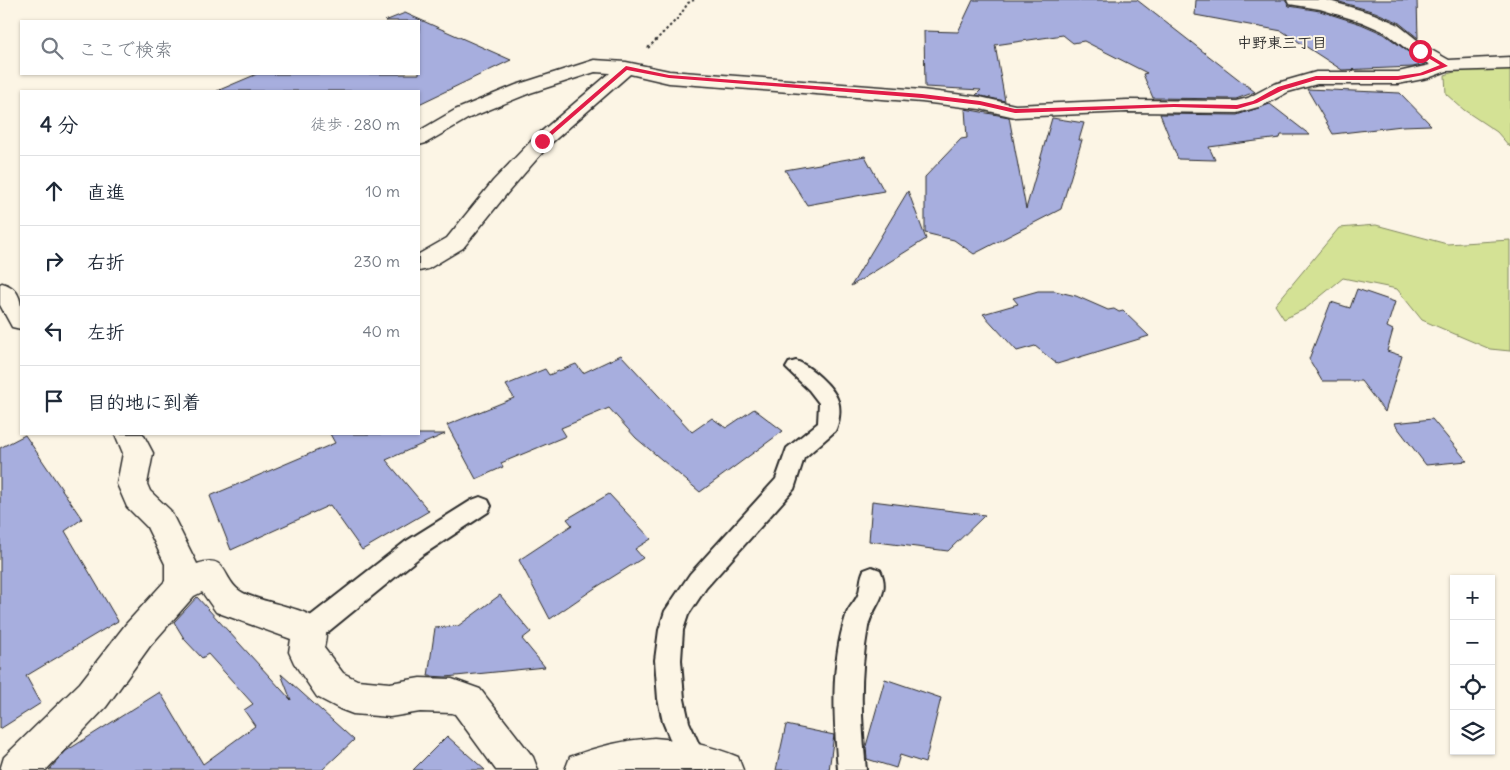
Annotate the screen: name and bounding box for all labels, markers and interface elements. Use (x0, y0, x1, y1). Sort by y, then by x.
search box (20, 20, 420, 75)
district label: 中野東三丁目 (1237, 33, 1327, 52)
icon: search (38, 34, 66, 62)
text: ここで検索 (78, 37, 173, 61)
route start (1409, 40, 1432, 63)
text: 4 分 (40, 111, 78, 138)
text: 徒歩 · 280 m (310, 114, 400, 134)
route end (531, 130, 554, 153)
icon: ahead (40, 177, 68, 205)
text: 直進 (87, 180, 125, 204)
text: 10 m (365, 181, 400, 201)
icon: right (40, 247, 68, 275)
text: 右折 (87, 250, 125, 274)
text: 230 m (354, 251, 400, 271)
icon: left (40, 317, 68, 345)
text: 左折 (87, 320, 125, 344)
text: 40 m (362, 321, 400, 341)
icon: arrive (40, 387, 68, 415)
text: 目的地に到着 (87, 390, 201, 414)
map controls (1450, 575, 1495, 755)
button: + (1450, 575, 1495, 620)
button: − (1450, 620, 1495, 665)
button: locate (1450, 665, 1495, 710)
button: layers (1450, 710, 1495, 755)

